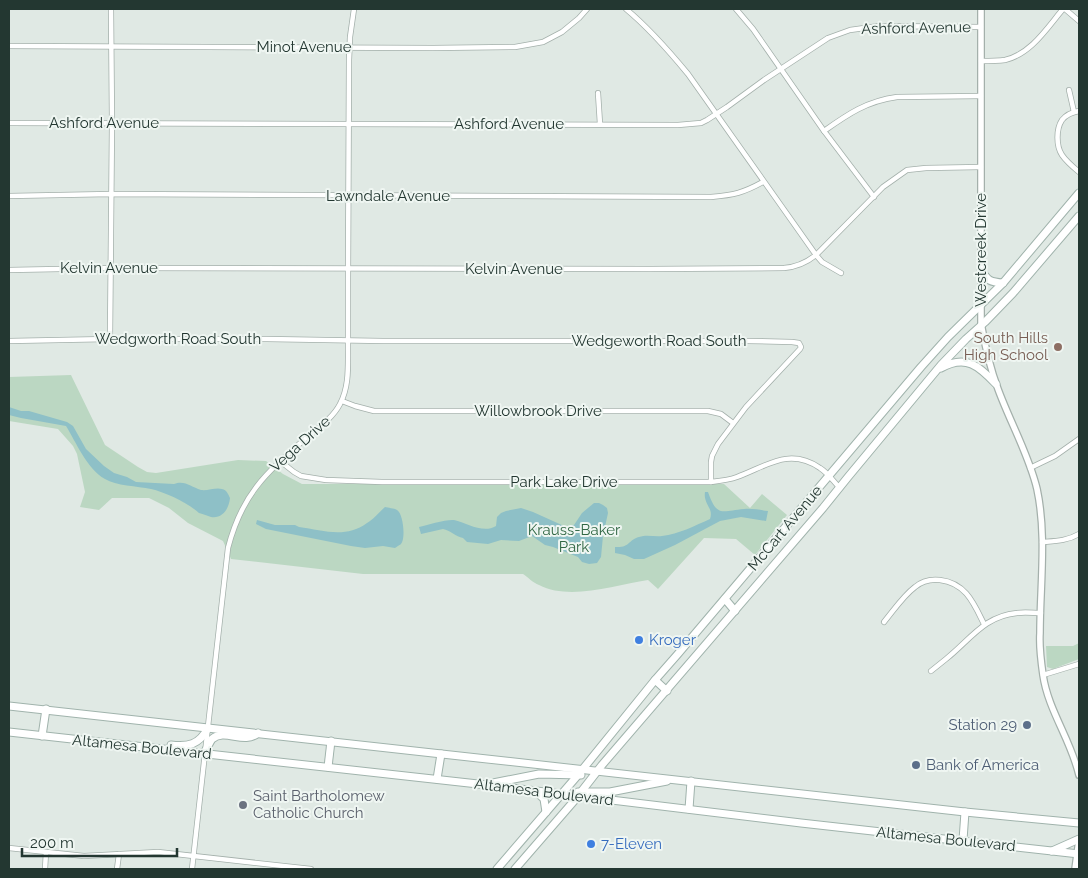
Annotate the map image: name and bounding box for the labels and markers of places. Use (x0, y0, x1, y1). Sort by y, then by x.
place label: South Hills High School (964, 329, 1049, 364)
marker: South Hills High School (1052, 341, 1064, 353)
place label: Kroger (649, 631, 697, 649)
marker: Kroger (633, 634, 645, 646)
place label: Station 29 (948, 716, 1017, 734)
marker: Station 29 (1021, 719, 1033, 731)
place label: Bank of America (926, 756, 1039, 774)
marker: Bank of America (910, 759, 922, 771)
place label: Saint Bartholomew Catholic Church (253, 787, 385, 822)
marker: Saint Bartholomew Catholic Church (237, 799, 249, 811)
place label: 7-Eleven (601, 835, 662, 853)
marker: 7-Eleven (585, 838, 597, 850)

